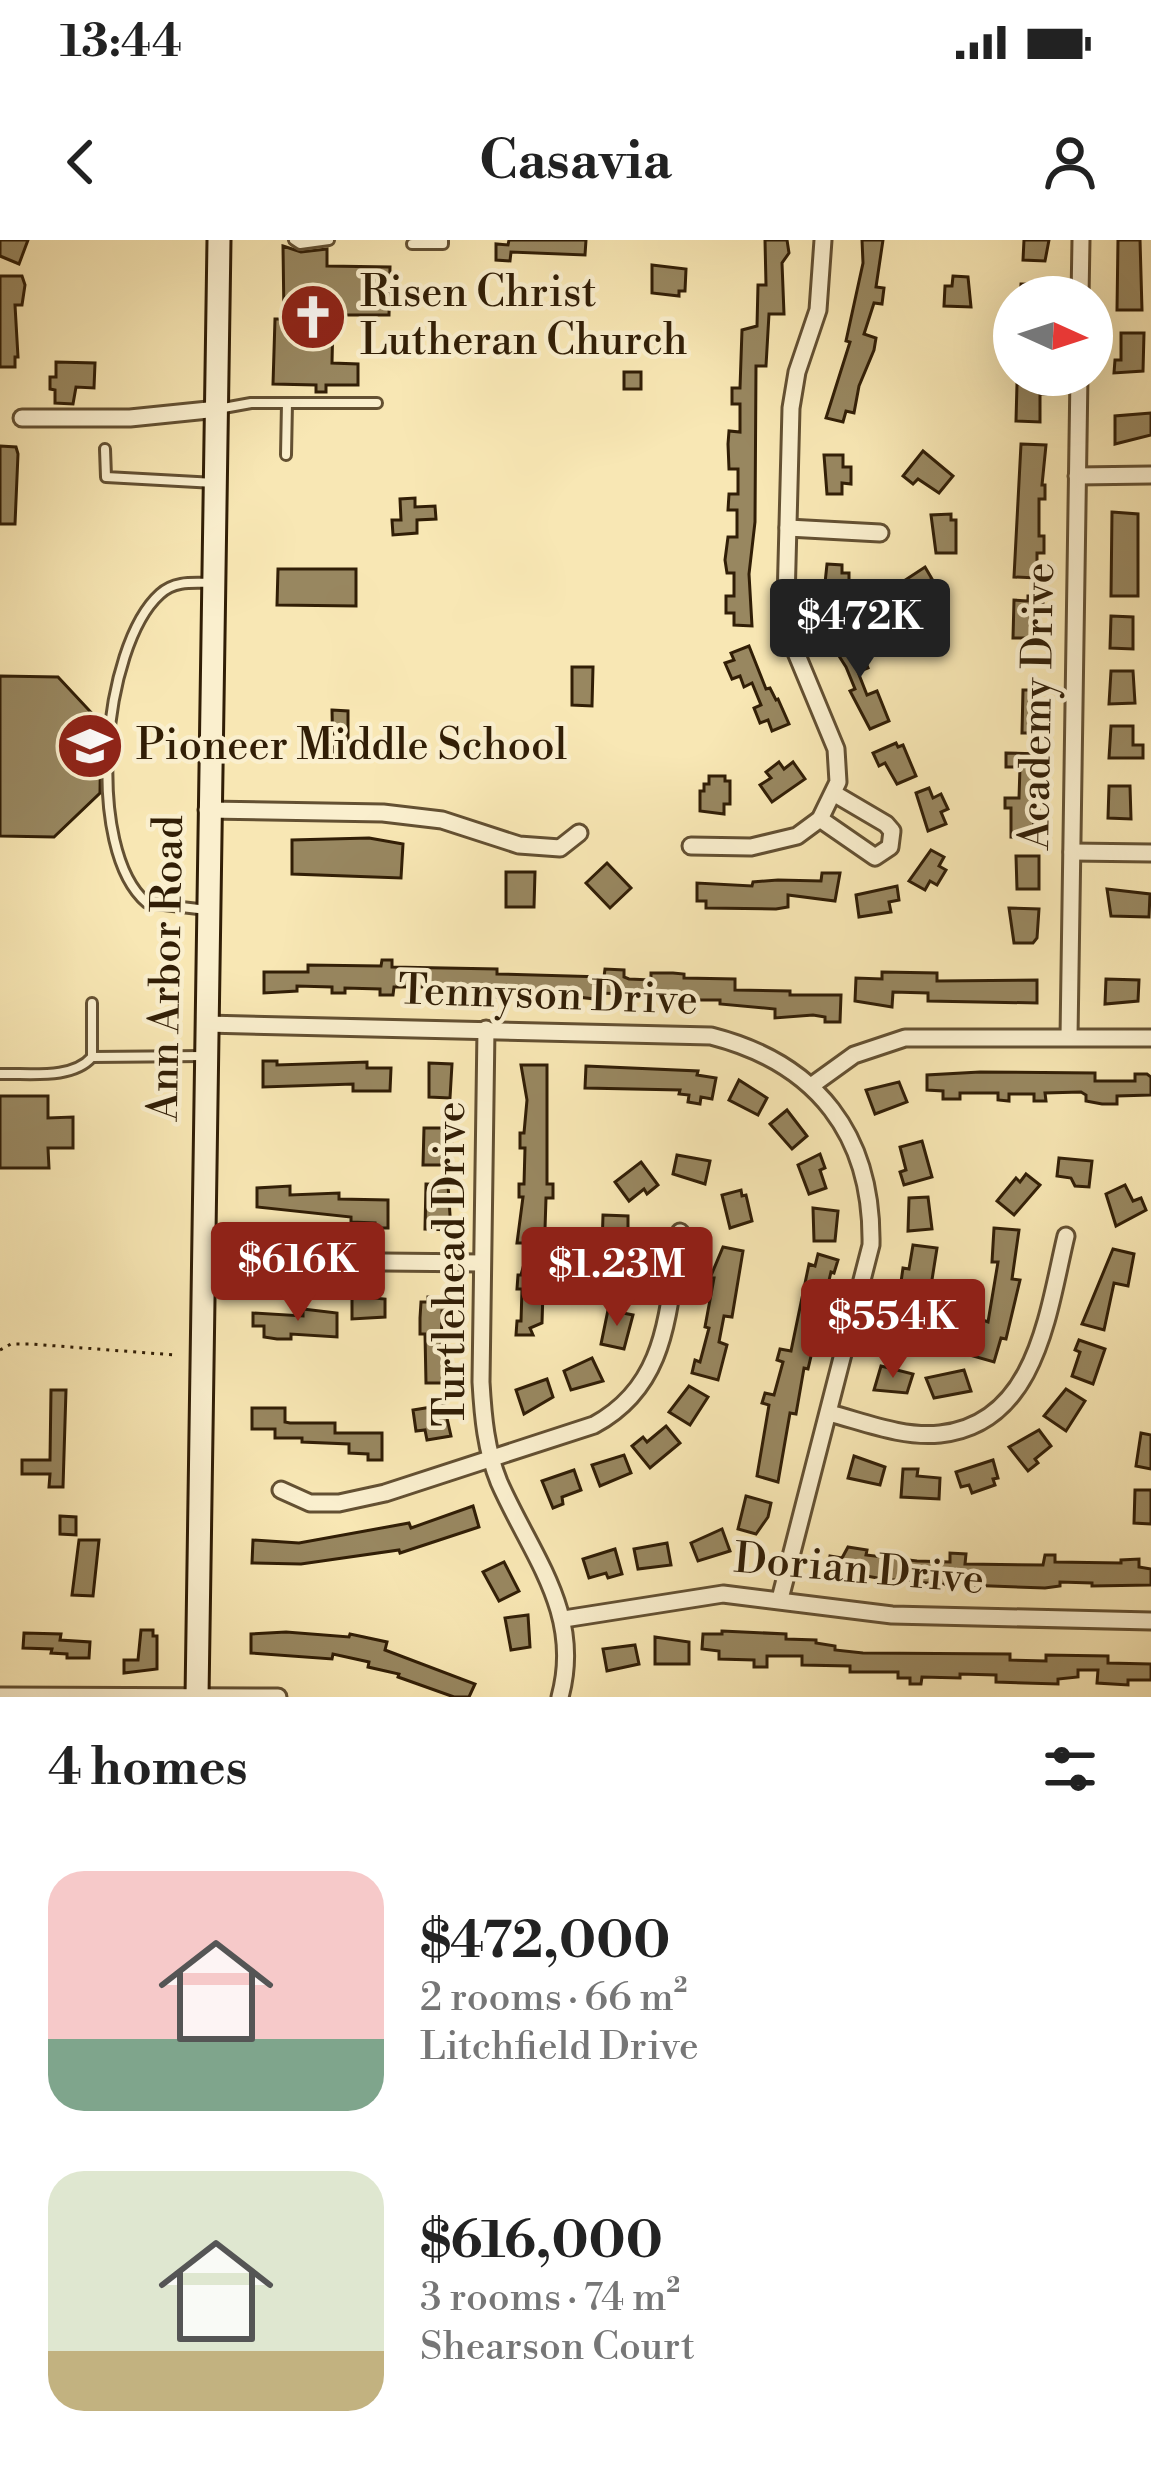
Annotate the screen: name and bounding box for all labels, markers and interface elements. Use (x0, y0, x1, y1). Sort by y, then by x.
text: 13:44 (60, 14, 182, 71)
text: Casavia (479, 128, 672, 196)
icon: back (48, 129, 114, 195)
icon: person (1037, 129, 1103, 195)
place label: Risen Christ Lutheran Church (360, 267, 688, 368)
north arrow (993, 276, 1113, 396)
map controls (993, 276, 1113, 396)
church icon: Risen Christ Lutheran Church (278, 282, 348, 352)
street label: Academy Drive (1009, 562, 1068, 851)
pin: $472K (776, 579, 944, 681)
text: $472K (797, 593, 923, 642)
school or university icon: Pioneer Middle School (55, 711, 125, 781)
place label: Pioneer Middle School (136, 720, 567, 773)
street label: Ann Arbor Road (138, 814, 196, 1122)
street label: Tennyson Drive (397, 964, 699, 1029)
street label: Turtlehead Drive (425, 1101, 478, 1427)
pin: $616K (214, 1222, 382, 1324)
pin: $1.23M (519, 1227, 715, 1329)
text: $616K (238, 1236, 358, 1285)
text: $1.23M (549, 1241, 685, 1290)
pin: $554K (809, 1279, 977, 1381)
text: $554K (828, 1293, 958, 1342)
street label: Dorian Drive (732, 1533, 986, 1607)
icon: filters (1037, 1736, 1103, 1802)
text: 4 homes (48, 1737, 248, 1801)
text: $472,000 (420, 1910, 670, 1974)
icon: home (144, 1919, 288, 2063)
text: 2 rooms · 66 m² (420, 1974, 687, 2023)
text: Litchfield Drive (420, 2023, 699, 2072)
text: $616,000 (420, 2210, 663, 2274)
icon: home (144, 2219, 288, 2363)
text: 3 rooms · 74 m² (420, 2274, 680, 2323)
text: Shearson Court (420, 2323, 695, 2372)

